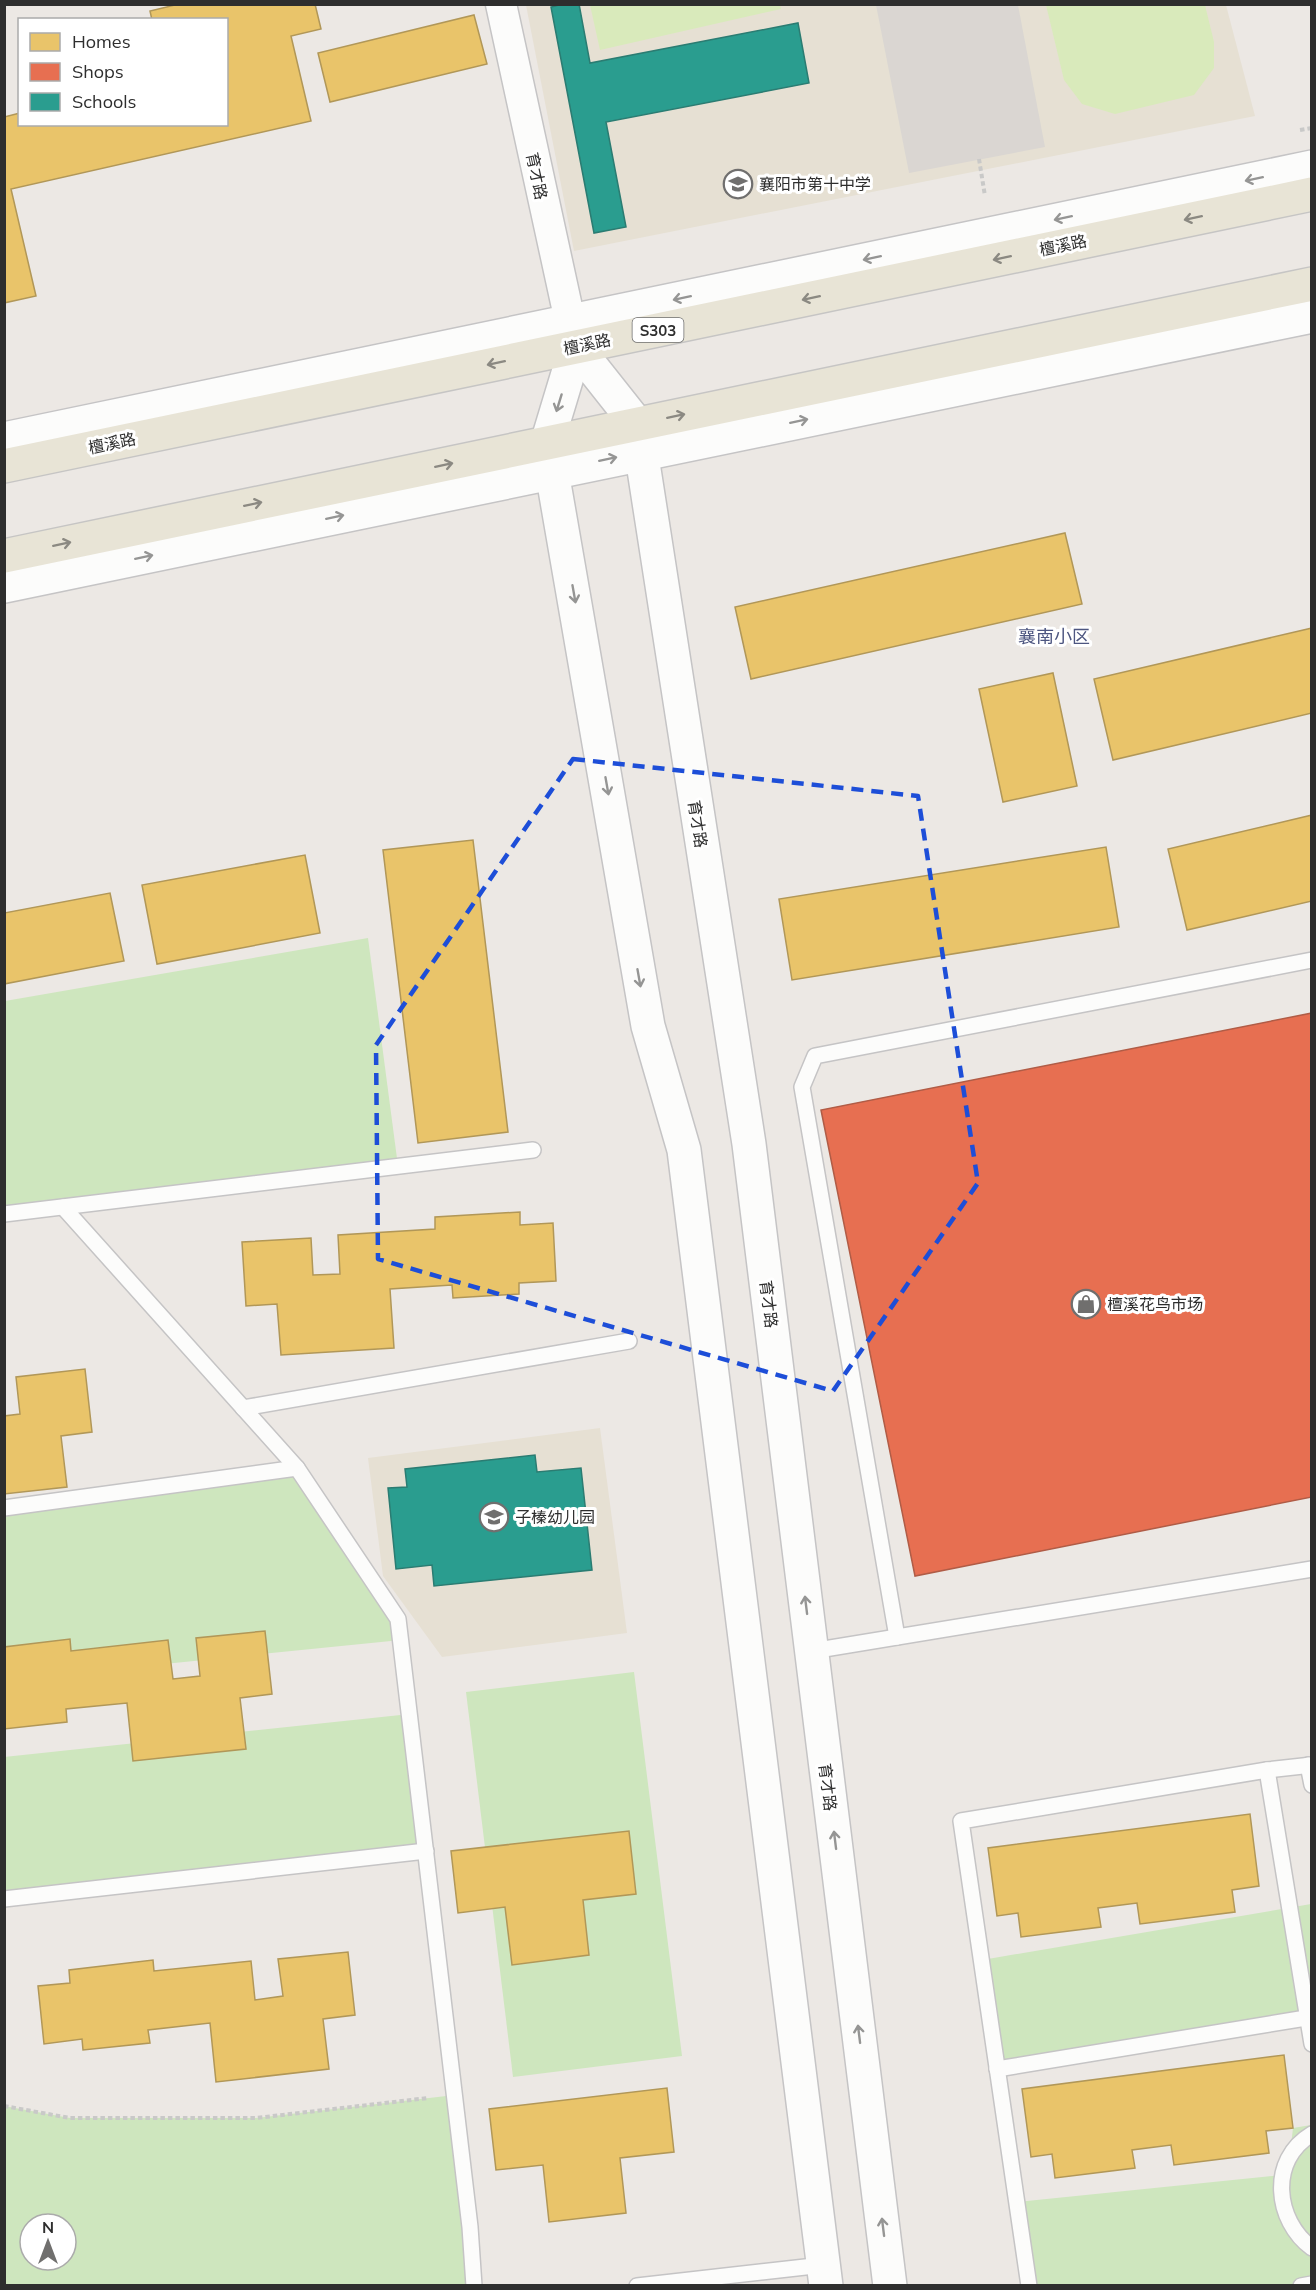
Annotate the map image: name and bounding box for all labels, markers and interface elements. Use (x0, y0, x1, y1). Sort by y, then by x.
legend (18, 18, 228, 126)
text: Homes (72, 30, 131, 53)
text: Shops (72, 60, 124, 83)
text: Schools (72, 90, 137, 113)
street label: 育才路 (522, 150, 552, 202)
school or university icon: 襄阳市第十中学 (722, 168, 754, 200)
one-way arrow (1245, 173, 1264, 185)
place label: 襄阳市第十中学 (759, 174, 871, 194)
one-way arrow (1054, 213, 1073, 225)
one-way arrow (1183, 213, 1202, 225)
street label: 檀溪路 (1037, 230, 1089, 260)
one-way arrow (863, 253, 883, 264)
one-way arrow (992, 253, 1012, 264)
one-way arrow (672, 293, 692, 304)
one-way arrow (801, 293, 821, 304)
road number: S303 (632, 318, 684, 342)
street label: 檀溪路 (561, 329, 613, 359)
one-way arrow (487, 358, 507, 369)
one-way arrow (553, 393, 564, 412)
one-way arrow (665, 410, 685, 421)
one-way arrow (789, 415, 808, 426)
street label: 檀溪路 (86, 428, 138, 458)
one-way arrow (598, 453, 617, 465)
one-way arrow (433, 459, 453, 470)
one-way arrow (242, 498, 262, 509)
one-way arrow (325, 511, 344, 522)
one-way arrow (51, 538, 71, 549)
one-way arrow (134, 551, 153, 562)
one-way arrow (568, 583, 579, 603)
district label: 襄南小区 (1018, 625, 1090, 648)
one-way arrow (601, 776, 612, 795)
street label: 育才路 (684, 799, 712, 849)
one-way arrow (634, 968, 645, 987)
street label: 育才路 (756, 1279, 782, 1329)
shop icon: 檀溪花鸟市场 (1070, 1288, 1102, 1320)
place label: 檀溪花鸟市场 (1107, 1294, 1203, 1314)
school or university icon: 子榛幼儿园 (478, 1501, 510, 1533)
place label: 子榛幼儿园 (515, 1507, 595, 1527)
one-way arrow (800, 1596, 811, 1616)
street label: 育才路 (815, 1762, 841, 1812)
one-way arrow (829, 1831, 840, 1851)
one-way arrow (853, 2024, 864, 2044)
north arrow (18, 2212, 78, 2272)
text: N (42, 2217, 54, 2237)
one-way arrow (877, 2218, 888, 2238)

